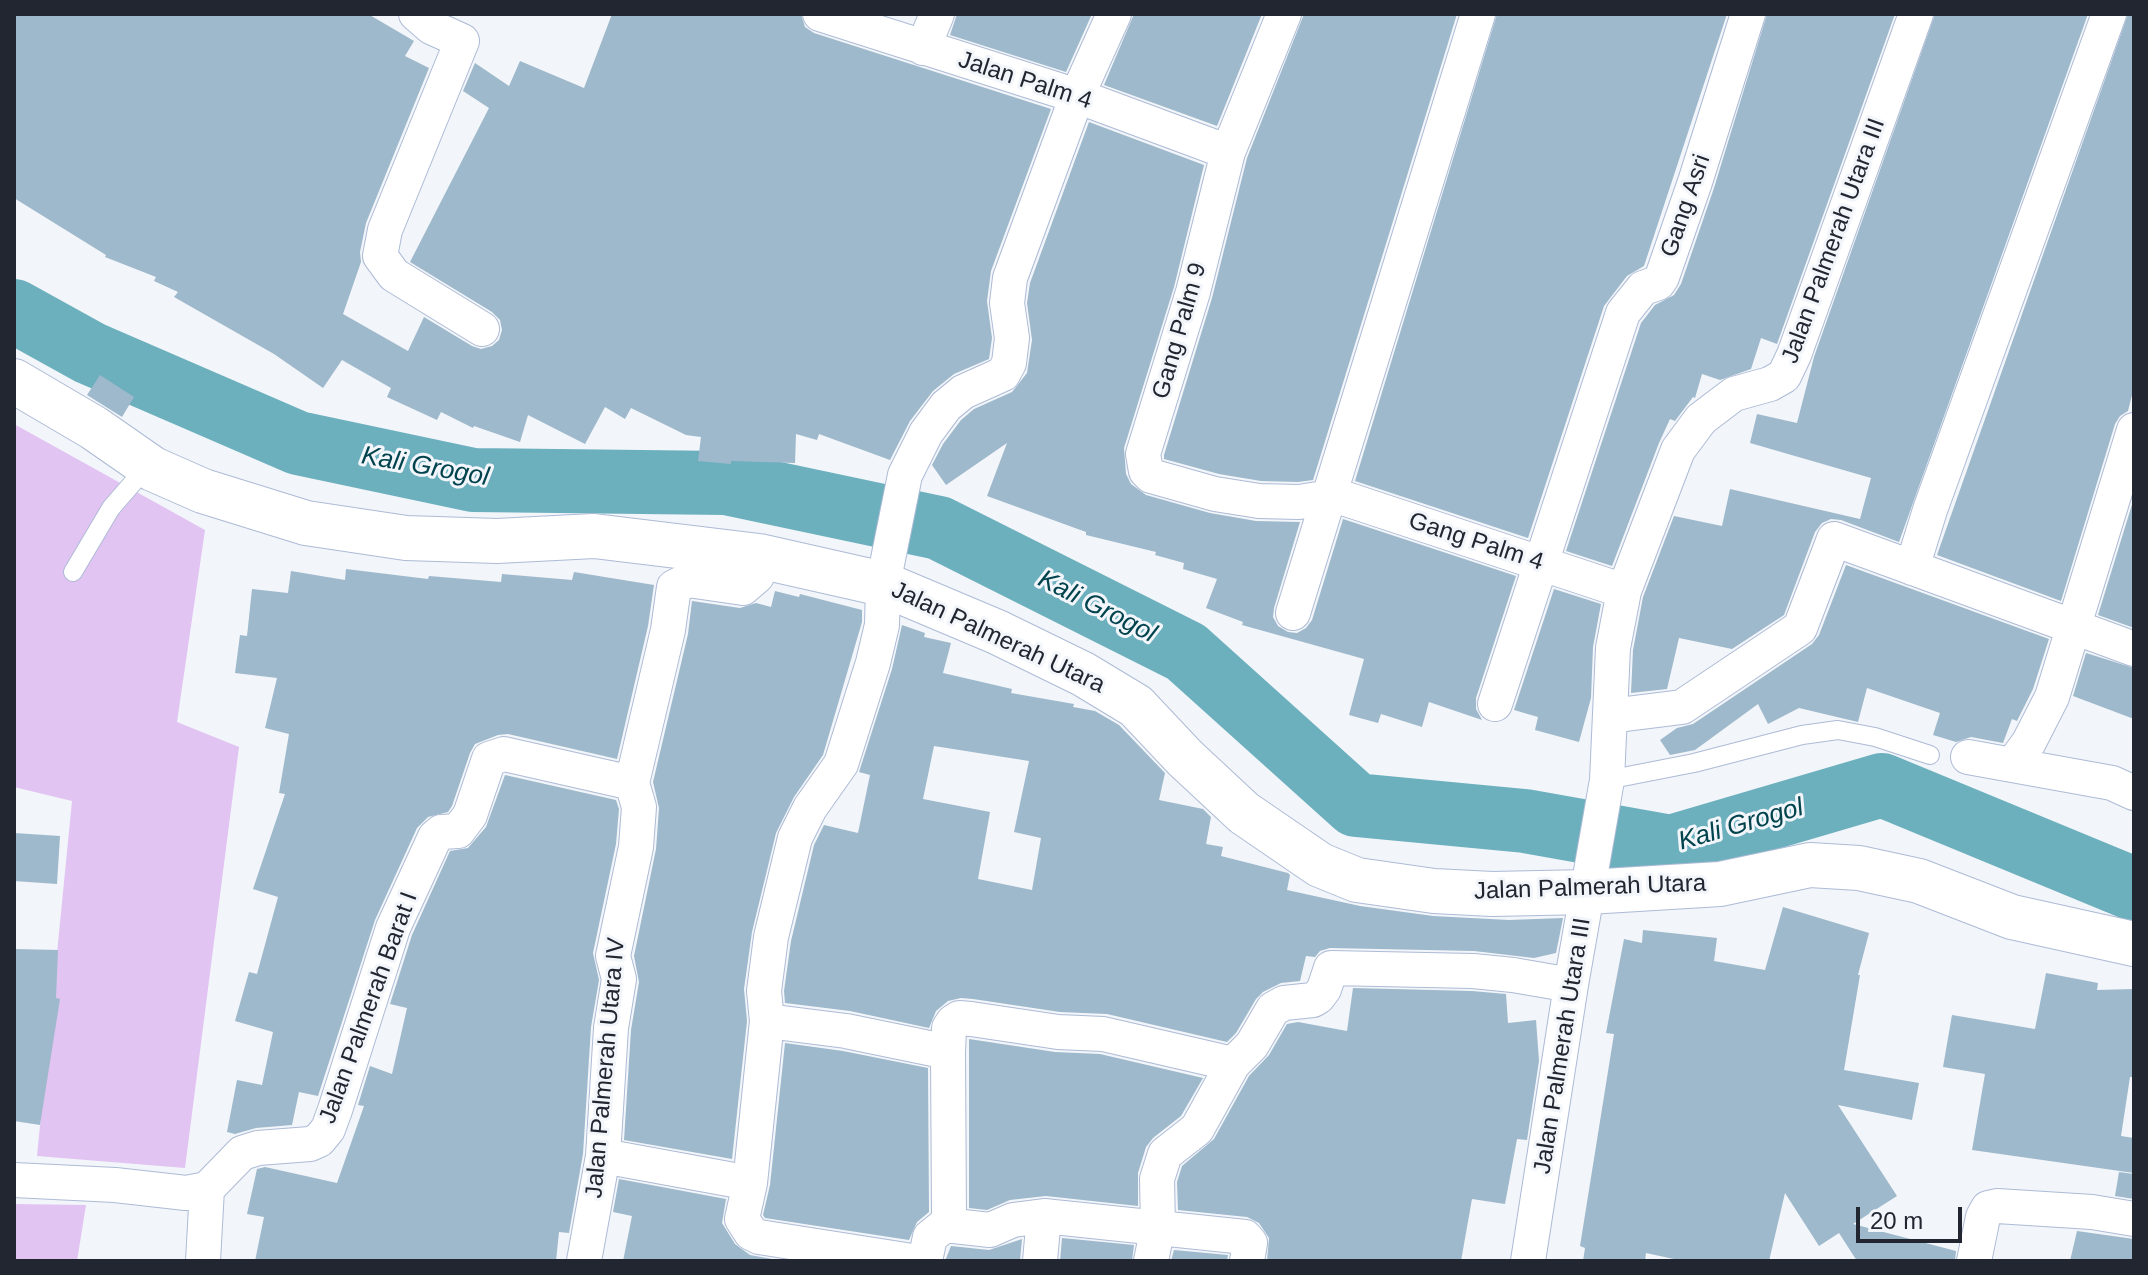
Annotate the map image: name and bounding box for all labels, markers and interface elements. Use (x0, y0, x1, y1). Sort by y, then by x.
street label: Jalan Palm 4 (955, 46, 1095, 116)
street label: Jalan Palmerah Utara III (1776, 114, 1892, 368)
street label: Gang Asri (1655, 151, 1717, 261)
street label: Gang Palm 9 (1147, 260, 1213, 402)
water label: Kali Grogol (359, 440, 491, 494)
street label: Gang Palm 4 (1405, 507, 1547, 577)
water label: Kali Grogol (1033, 564, 1161, 650)
street label: Jalan Palmerah Utara (887, 576, 1109, 700)
water label: Kali Grogol (1675, 792, 1807, 858)
street label: Jalan Palmerah Utara (1474, 870, 1706, 906)
street label: Jalan Palmerah Barat I (314, 888, 424, 1128)
street label: Jalan Palmerah Utara III (1529, 916, 1597, 1176)
street label: Jalan Palmerah Utara IV (580, 937, 632, 1199)
scale bar (1860, 1191, 1966, 1241)
text: 20 m (1870, 1207, 1923, 1234)

